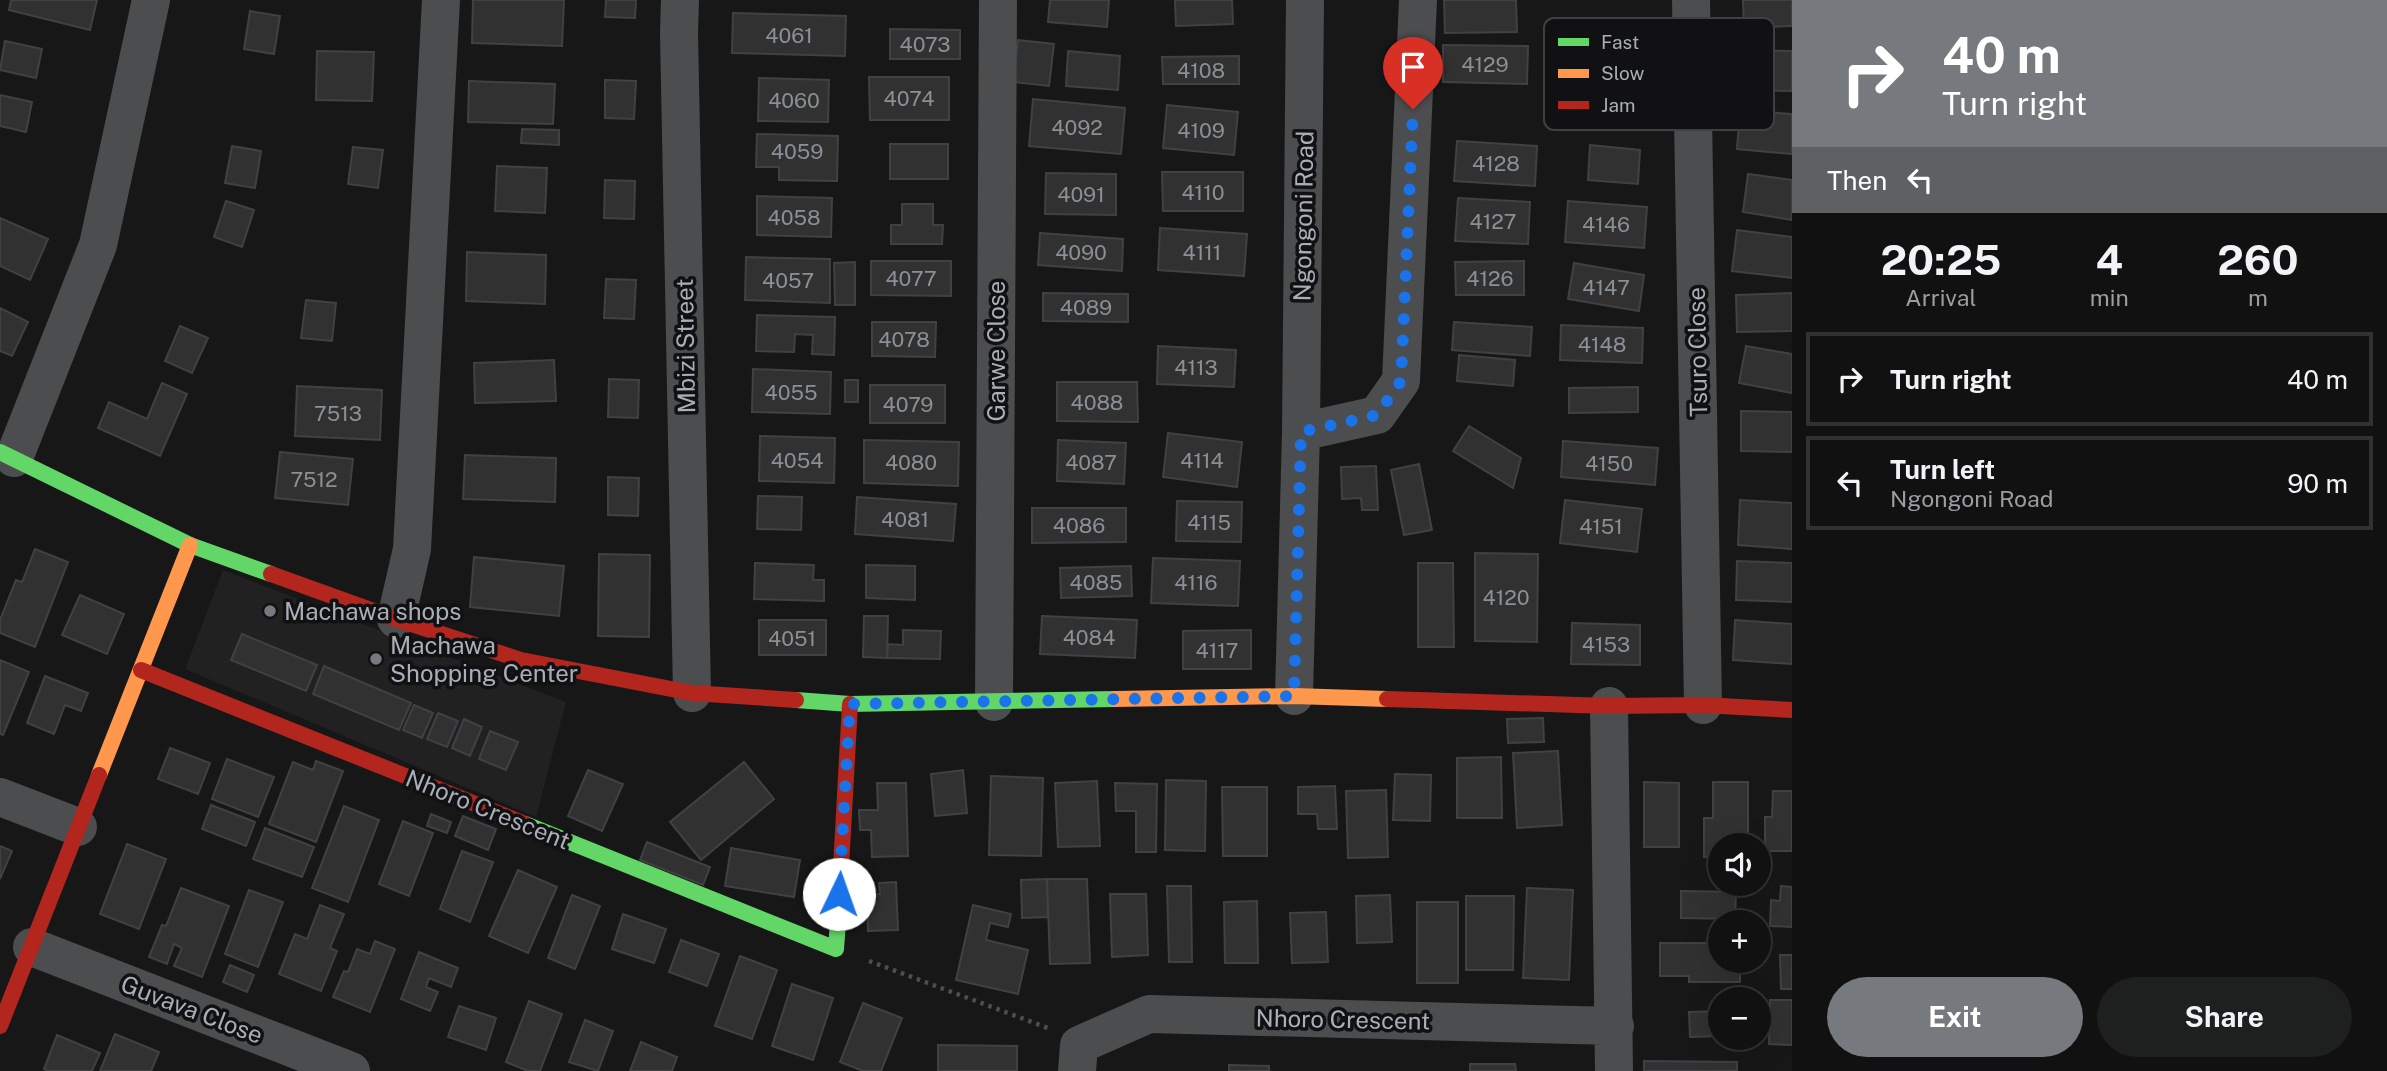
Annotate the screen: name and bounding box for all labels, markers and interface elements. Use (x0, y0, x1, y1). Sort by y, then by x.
legend (1544, 18, 1774, 130)
house number: 4061 (765, 23, 813, 48)
text: 40 m (1942, 26, 2061, 84)
icon: right (1827, 28, 1918, 119)
text: Fast (1601, 31, 1639, 53)
house number: 4073 (899, 32, 951, 57)
pin (1383, 37, 1443, 109)
icon: arrive (1394, 48, 1432, 86)
house number: 4129 (1461, 52, 1509, 77)
house number: 4108 (1177, 58, 1225, 83)
text: Slow (1601, 62, 1645, 84)
text: Turn right (1942, 85, 2087, 122)
house number: 4074 (884, 86, 934, 111)
house number: 4060 (768, 88, 820, 113)
text: Jam (1601, 94, 1635, 116)
house number: 4092 (1051, 115, 1103, 140)
house number: 4109 (1177, 118, 1225, 143)
street label: Ngongoni Road (1288, 131, 1318, 301)
house number: 4059 (771, 139, 823, 164)
house number: 4128 (1472, 151, 1520, 176)
icon: left (1901, 161, 1939, 199)
text: Then (1827, 165, 1887, 196)
house number: 4110 (1181, 180, 1225, 205)
house number: 4091 (1057, 182, 1105, 207)
house number: 4058 (767, 205, 821, 230)
house number: 4127 (1470, 209, 1516, 234)
house number: 4146 (1582, 212, 1630, 237)
text: 20:25 (1880, 235, 2001, 284)
text: 4 (2095, 235, 2123, 284)
text: 260 (2217, 235, 2299, 284)
house number: 4090 (1055, 240, 1107, 265)
house number: 4111 (1183, 240, 1221, 265)
house number: 4077 (885, 266, 937, 291)
house number: 4126 (1466, 266, 1514, 291)
house number: 4057 (762, 268, 814, 293)
house number: 4147 (1582, 275, 1630, 300)
street label: Mbizi Street (670, 278, 700, 414)
street label: Garwe Close (982, 281, 1010, 421)
text: Arrival (1905, 284, 1976, 311)
text: min (2090, 284, 2129, 311)
text: m (2248, 284, 2268, 311)
street label: Tsuro Close (1682, 287, 1712, 417)
house number: 4089 (1060, 295, 1112, 320)
house number: 4078 (878, 327, 930, 352)
house number: 4148 (1578, 332, 1626, 357)
house number: 4113 (1174, 355, 1218, 380)
icon: right (1831, 360, 1869, 398)
text: Turn right (1890, 364, 2012, 395)
text: 40 m (2287, 364, 2348, 395)
house number: 4055 (765, 380, 817, 405)
house number: 4088 (1071, 390, 1123, 415)
house number: 4079 (883, 392, 933, 417)
house number: 7513 (314, 401, 362, 426)
house number: 4054 (771, 448, 823, 473)
house number: 4114 (1180, 448, 1224, 473)
house number: 4080 (885, 450, 937, 475)
house number: 4087 (1065, 450, 1117, 475)
house number: 4150 (1585, 451, 1633, 476)
text: Turn left (1890, 454, 1995, 485)
icon: left (1831, 464, 1869, 502)
house number: 7512 (290, 467, 338, 492)
text: 90 m (2287, 468, 2348, 499)
text: Ngongoni Road (1890, 485, 2053, 512)
house number: 4081 (881, 507, 929, 532)
house number: 4115 (1187, 510, 1231, 535)
house number: 4086 (1053, 513, 1105, 538)
house number: 4151 (1579, 514, 1623, 539)
house number: 4085 (1070, 570, 1122, 595)
house number: 4116 (1174, 570, 1218, 595)
house number: 4120 (1482, 585, 1530, 610)
place label: Machawa shops (284, 597, 461, 625)
marker: Machawa shops (262, 603, 278, 619)
house number: 4084 (1063, 625, 1115, 650)
house number: 4051 (768, 626, 816, 651)
place label: Machawa Shopping Center (390, 631, 578, 687)
house number: 4153 (1582, 632, 1630, 657)
house number: 4117 (1196, 638, 1238, 663)
marker: Machawa Shopping Center (368, 651, 384, 667)
street label: Nhoro Crescent (402, 763, 574, 855)
map controls (1708, 833, 1771, 1050)
button: sound (1708, 833, 1771, 896)
position arrow (802, 857, 876, 931)
button: + (1708, 910, 1771, 973)
street label: Guvava Close (117, 969, 267, 1049)
button: Exit (1827, 977, 2083, 1057)
button: Share (2097, 977, 2352, 1057)
button: − (1708, 987, 1771, 1050)
street label: Nhoro Crescent (1255, 1003, 1431, 1035)

